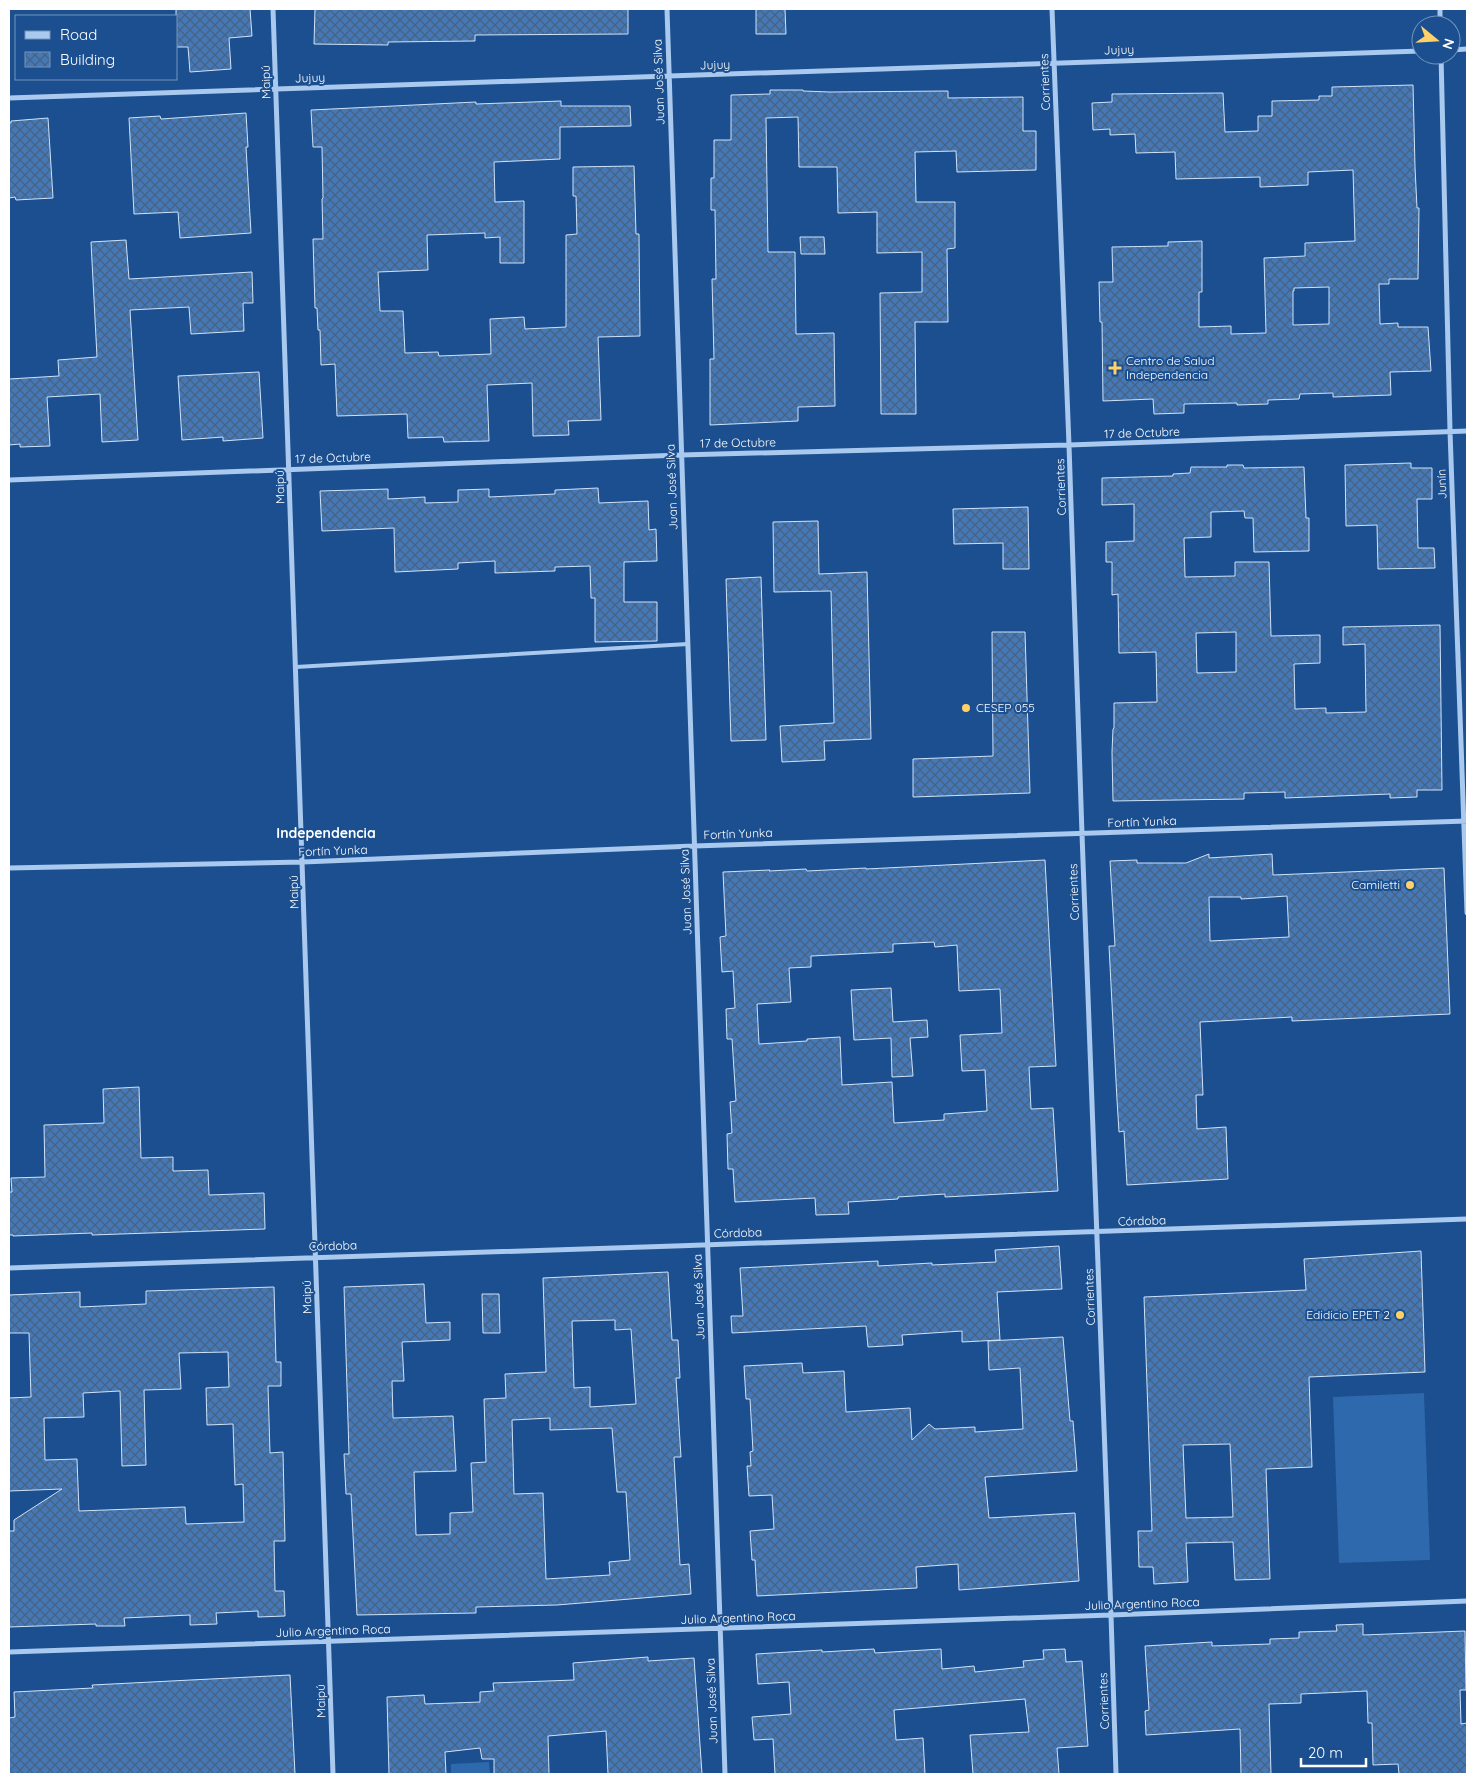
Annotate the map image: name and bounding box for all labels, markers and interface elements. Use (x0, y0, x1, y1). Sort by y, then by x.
legend (15, 15, 178, 80)
north arrow (1411, 15, 1461, 65)
text: Road (60, 25, 97, 44)
text: N (1438, 36, 1459, 52)
street label: Juan José Silva (649, 39, 668, 125)
street label: Jujuy (1103, 41, 1135, 58)
text: Building (60, 50, 115, 69)
street label: Corrientes (1036, 53, 1053, 111)
street label: Jujuy (699, 56, 731, 73)
street label: Maipú (257, 65, 274, 99)
street label: Jujuy (294, 69, 326, 86)
place label: Centro de Salud Independencia (1126, 353, 1215, 382)
marker: Centro de Salud Independencia (1108, 361, 1122, 375)
street label: 17 de Octubre (1104, 424, 1180, 441)
street label: 17 de Octubre (700, 434, 776, 451)
street label: Juan José Silva (662, 444, 681, 530)
street label: 17 de Octubre (295, 449, 371, 466)
street label: Corrientes (1052, 458, 1069, 516)
street label: Junín (1433, 469, 1450, 499)
street label: Maipú (271, 470, 288, 504)
place label: CESEP 055 (976, 700, 1035, 715)
marker: CESEP 055 (960, 702, 972, 714)
street label: Fortín Yunka (1107, 813, 1177, 830)
district label: Independencia (276, 824, 376, 842)
street label: Fortín Yunka (703, 825, 773, 842)
street label: Fortín Yunka (298, 842, 368, 859)
street label: Juan José Silva (676, 849, 695, 935)
street label: Corrientes (1065, 863, 1082, 921)
street label: Maipú (285, 875, 302, 909)
place label: Camiletti (1351, 877, 1400, 892)
marker: Camiletti (1404, 879, 1416, 891)
street label: Córdoba (1117, 1212, 1166, 1229)
street label: Córdoba (713, 1224, 762, 1241)
street label: Córdoba (308, 1237, 357, 1254)
street label: Juan José Silva (689, 1254, 708, 1340)
street label: Corrientes (1081, 1268, 1098, 1326)
street label: Maipú (298, 1280, 315, 1314)
place label: Edidicio EPET 2 (1306, 1307, 1390, 1322)
marker: Edidicio EPET 2 (1394, 1309, 1406, 1321)
street label: Julio Argentino Roca (1084, 1594, 1200, 1613)
street label: Julio Argentino Roca (680, 1608, 796, 1627)
street label: Julio Argentino Roca (275, 1621, 391, 1640)
street label: Juan José Silva (702, 1658, 721, 1744)
street label: Corrientes (1095, 1672, 1112, 1730)
street label: Maipú (312, 1684, 329, 1718)
scale bar (1301, 1736, 1366, 1768)
text: 20 m (1308, 1743, 1343, 1762)

